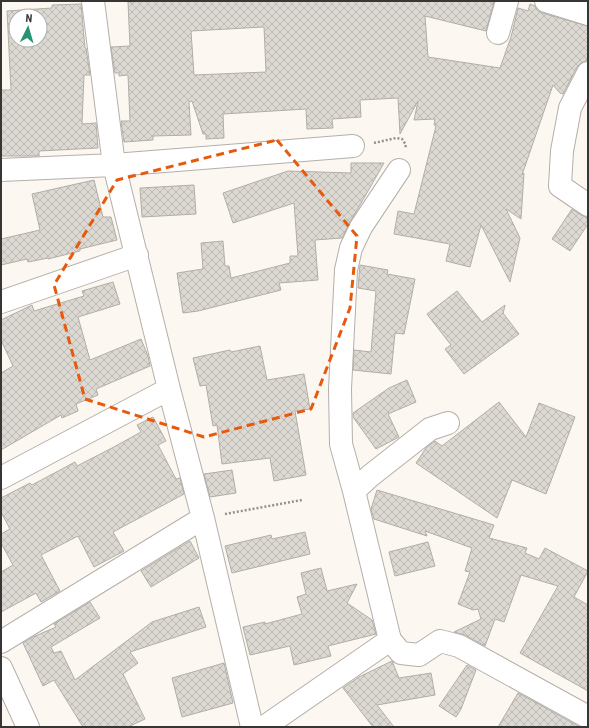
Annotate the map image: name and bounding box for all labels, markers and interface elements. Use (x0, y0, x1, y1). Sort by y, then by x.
north arrow (8, 8, 48, 48)
text: N (25, 12, 33, 25)

